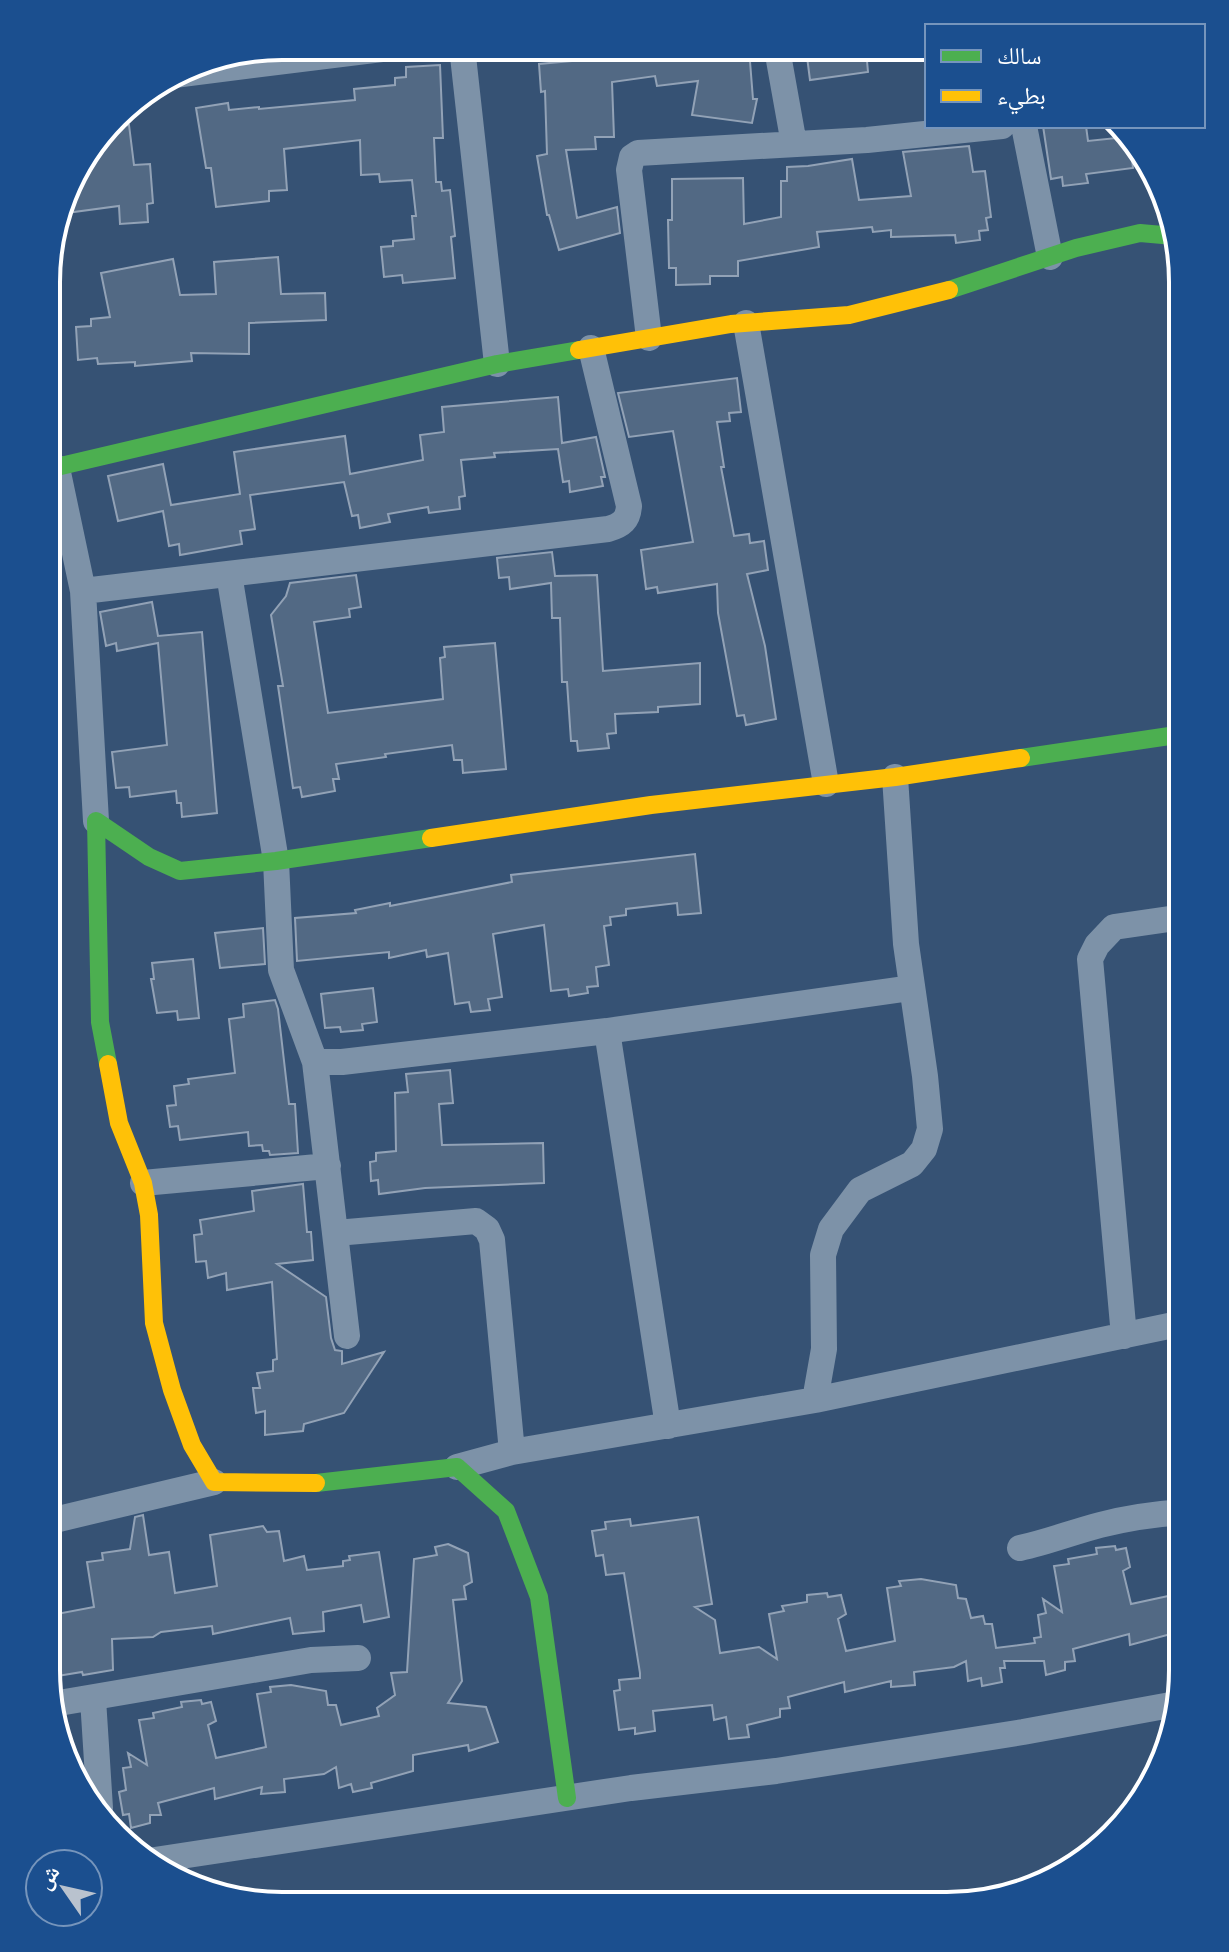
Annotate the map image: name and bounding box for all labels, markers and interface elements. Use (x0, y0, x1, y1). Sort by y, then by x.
legend (925, 24, 1205, 128)
text: سالك (997, 40, 1042, 69)
text: بطيء (997, 80, 1046, 115)
north arrow (24, 1848, 104, 1928)
text: ش (29, 1859, 66, 1894)

